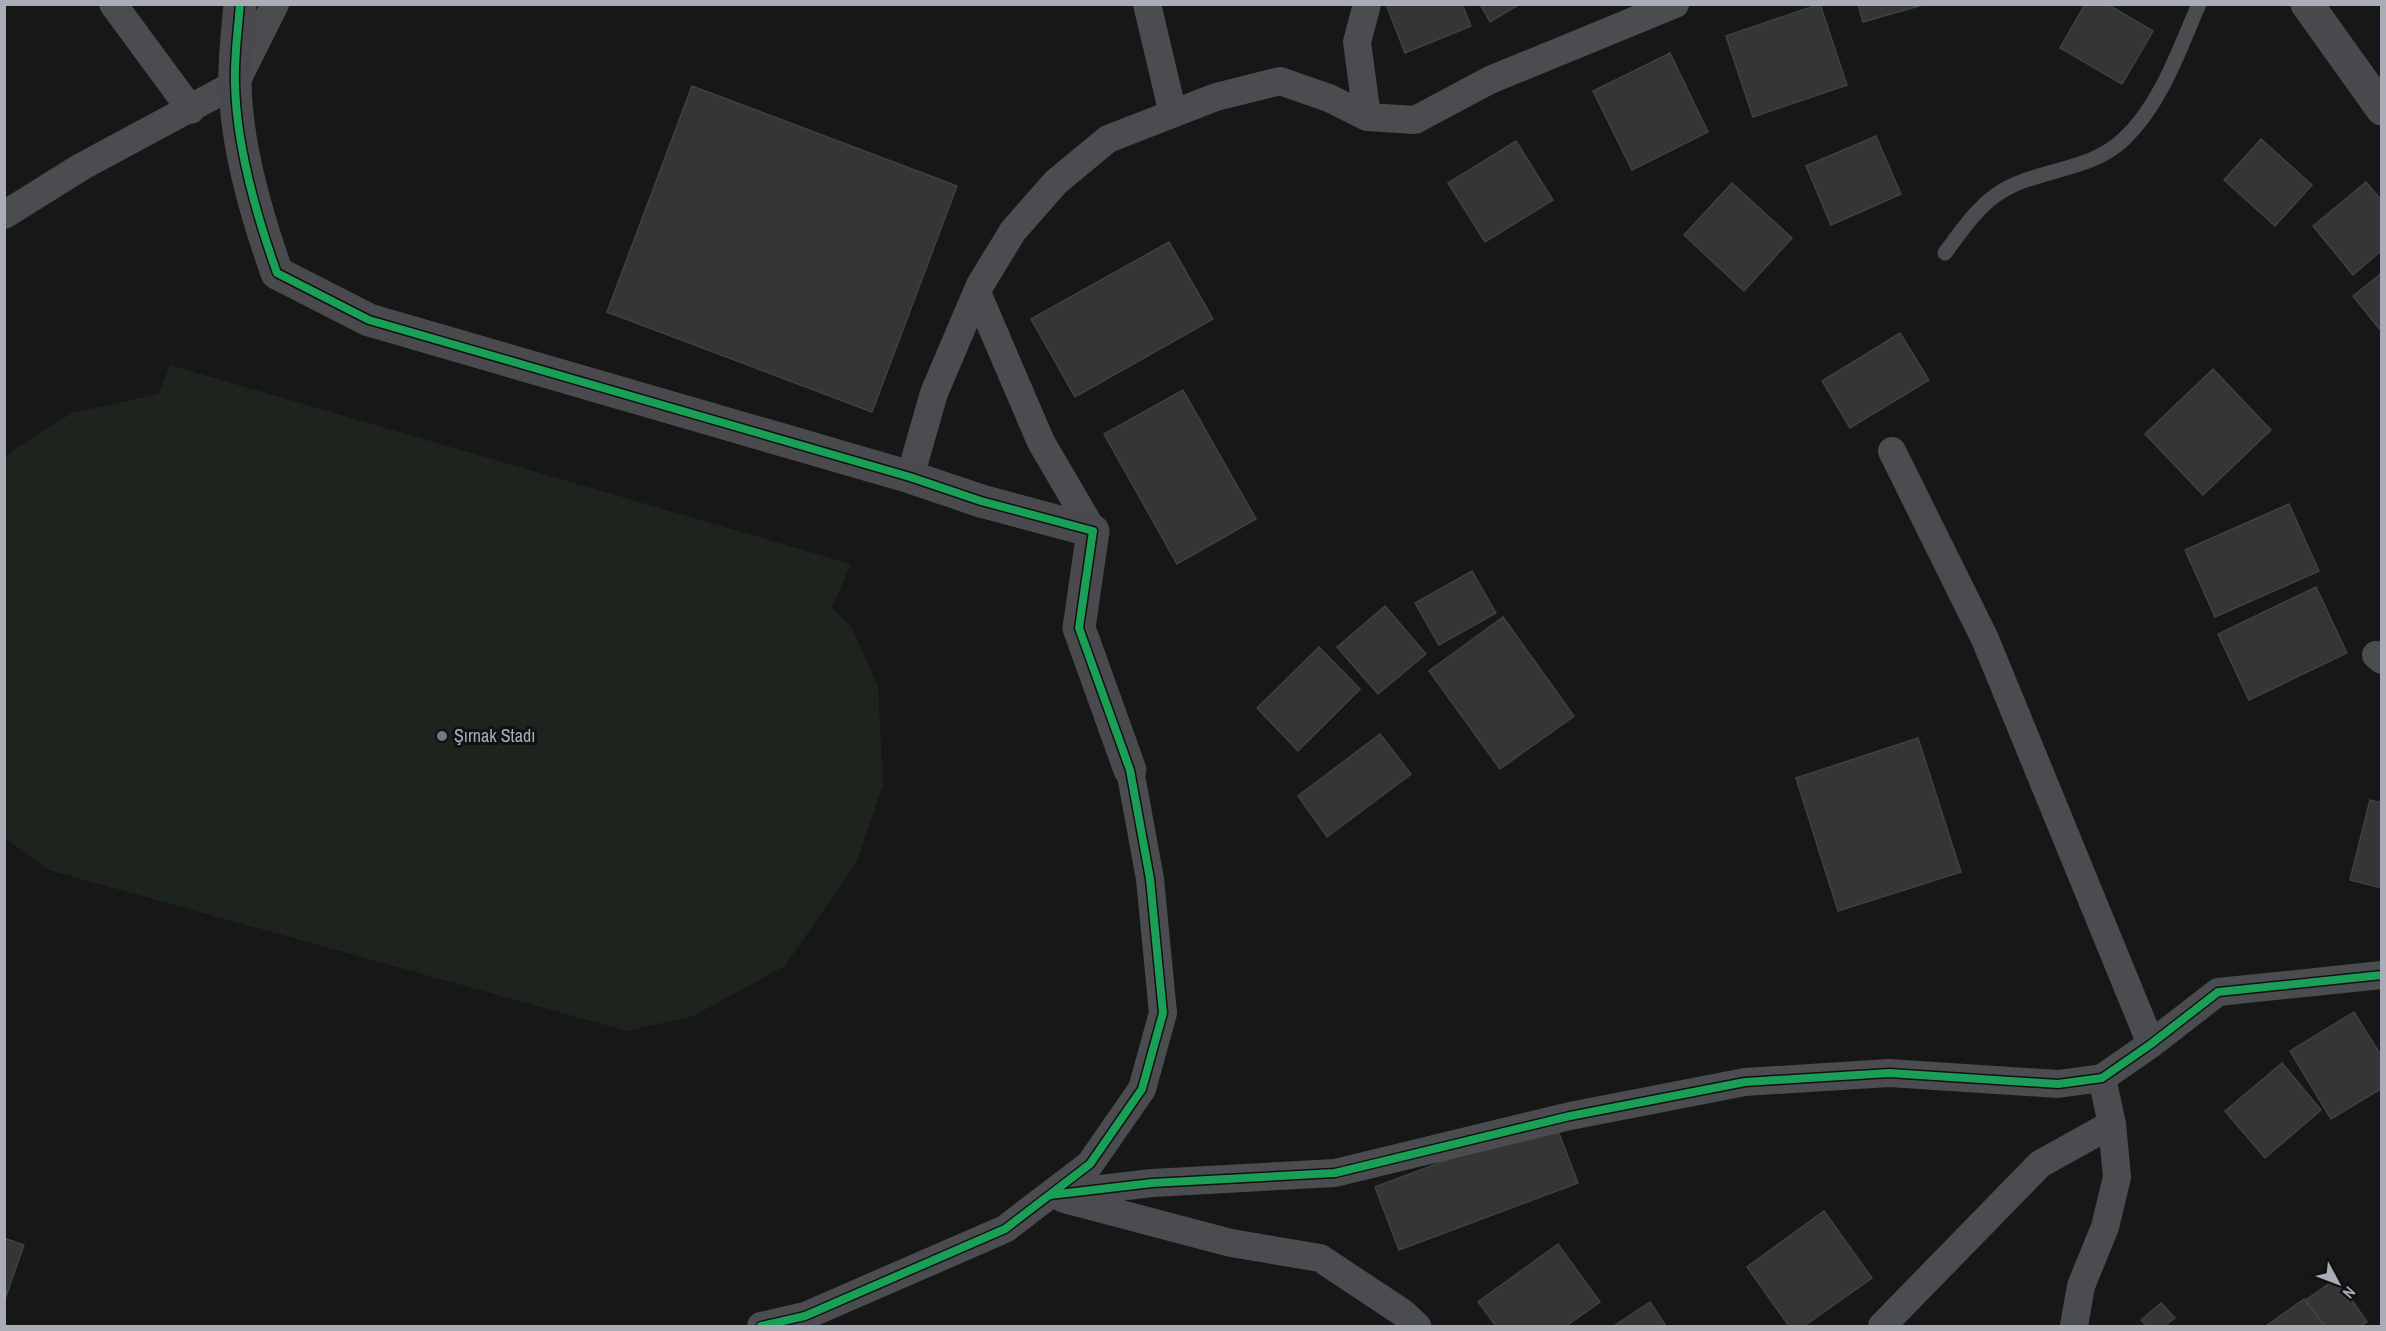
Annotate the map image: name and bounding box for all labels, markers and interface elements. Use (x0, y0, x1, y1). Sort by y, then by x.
place label: Şırnak Stadı (454, 723, 535, 748)
marker: Şırnak Stadı (435, 729, 449, 743)
north arrow (2308, 1253, 2368, 1313)
text: N (2338, 1282, 2361, 1304)

